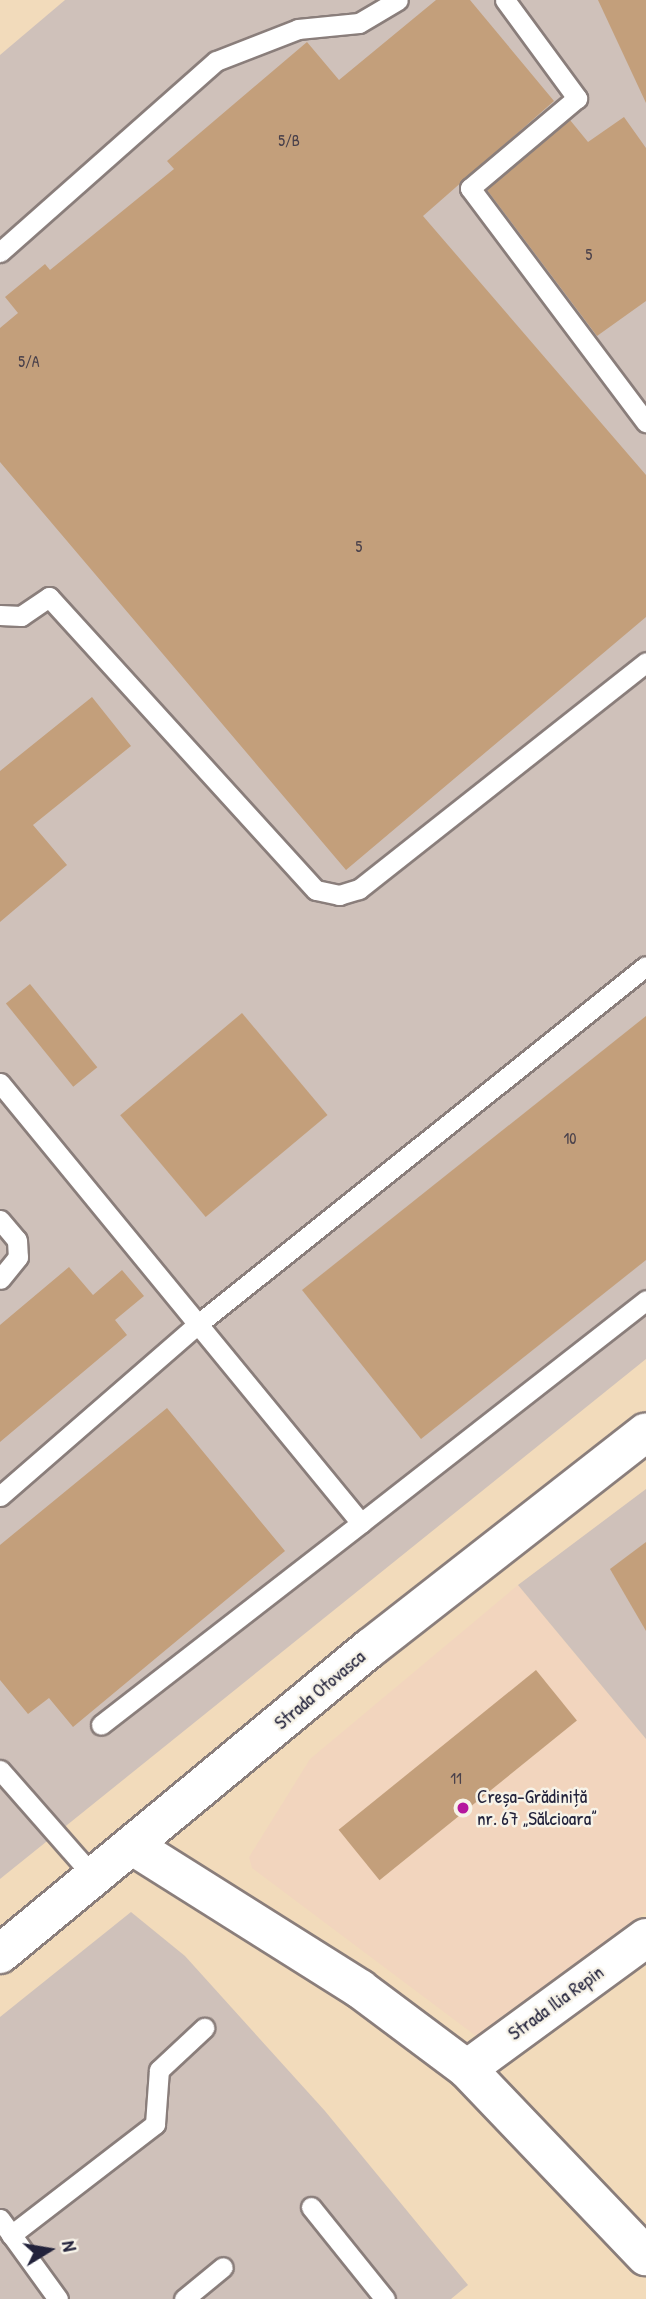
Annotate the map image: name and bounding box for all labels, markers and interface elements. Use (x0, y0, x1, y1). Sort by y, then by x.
house number: 5/B (278, 130, 300, 150)
house number: 5 (586, 244, 592, 264)
house number: 5/A (18, 351, 40, 371)
house number: 5 (356, 536, 362, 556)
house number: 10 (564, 1128, 576, 1148)
street label: Strada Otovasca (270, 1646, 370, 1734)
house number: 11 (450, 1768, 462, 1788)
place label: Creșa-Grădiniță nr. 67 „Sălcioara” (477, 1786, 597, 1830)
marker: Creșa-Grădiniță nr. 67 „Sălcioara” (455, 1800, 471, 1816)
street label: Strada Ilia Repin (504, 1961, 608, 2045)
north arrow (14, 2215, 84, 2285)
text: N (56, 2239, 83, 2253)

